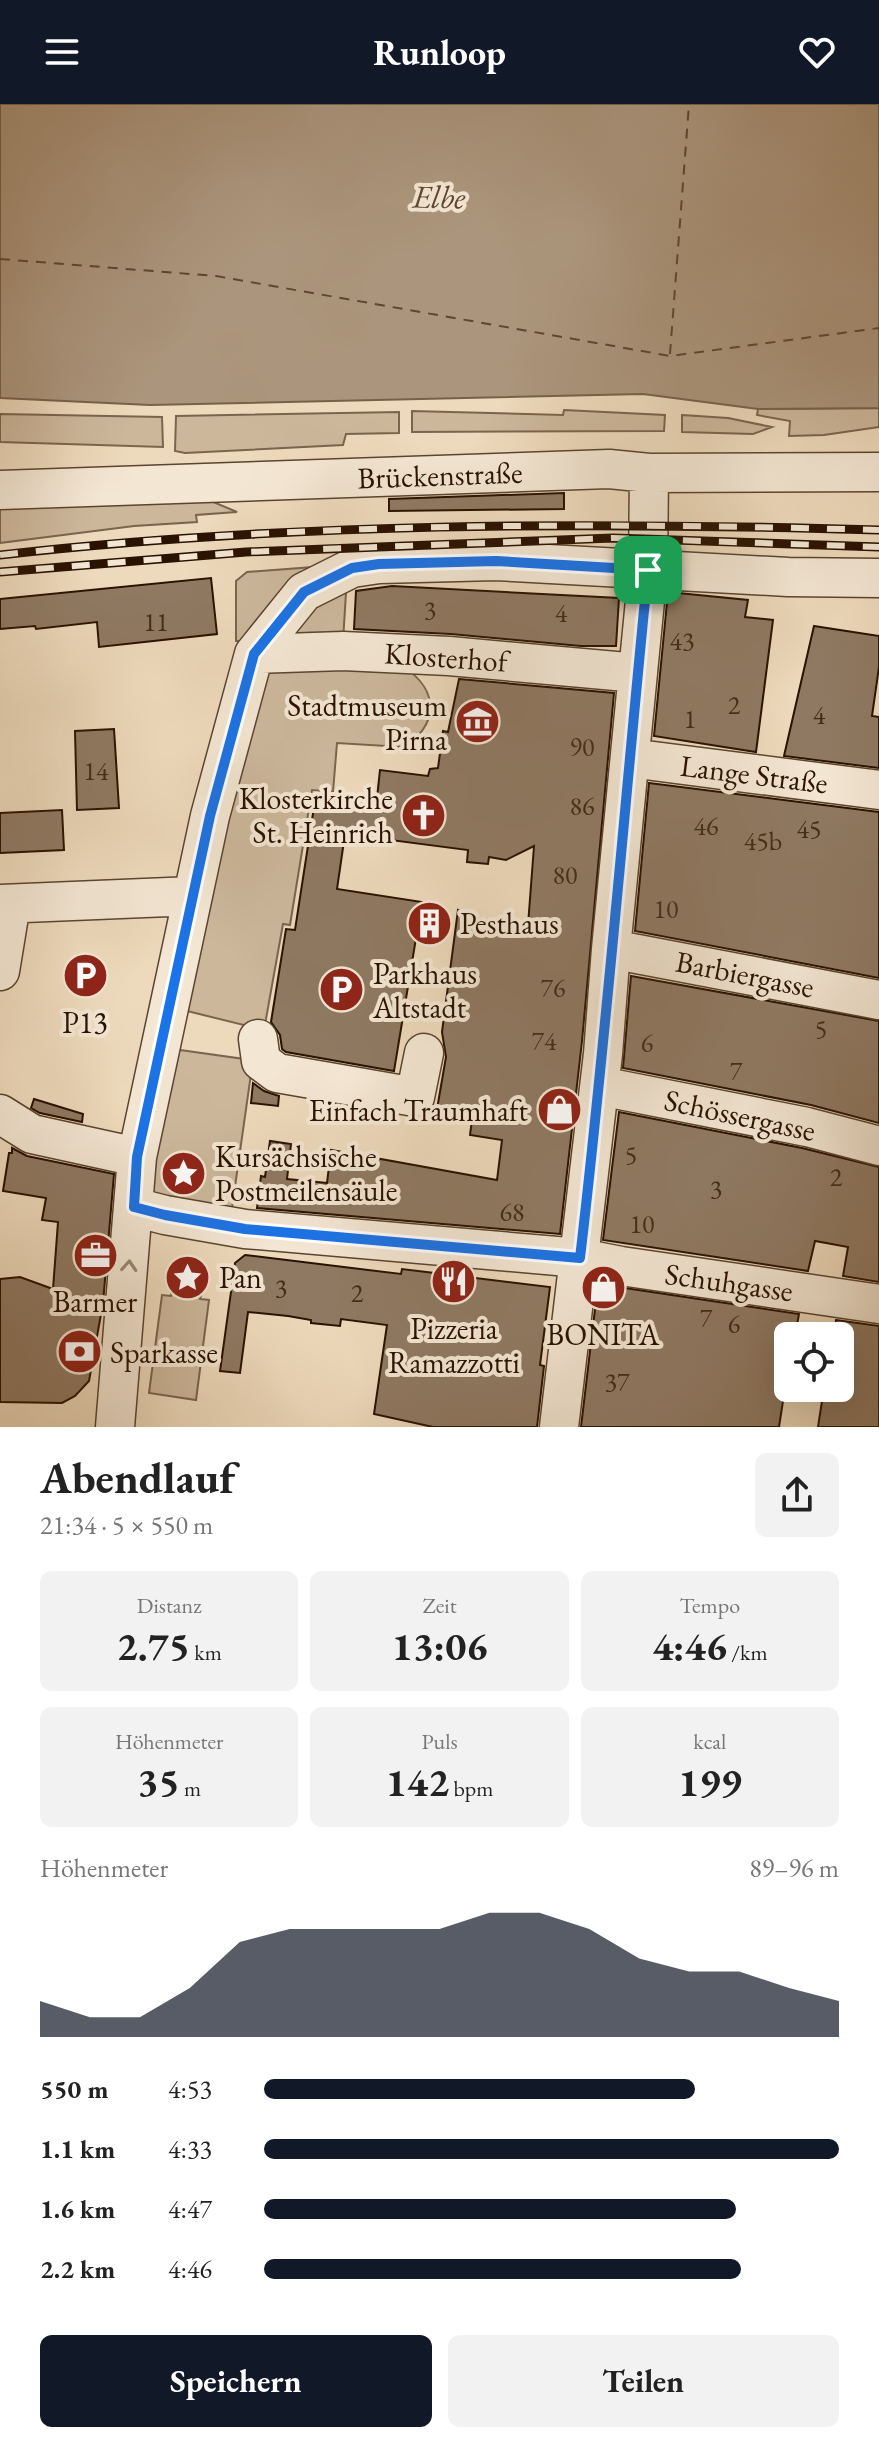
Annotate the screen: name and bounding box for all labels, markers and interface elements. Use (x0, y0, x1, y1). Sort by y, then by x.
text: Runloop (373, 29, 506, 76)
icon: menu (40, 30, 84, 74)
icon: heart (795, 30, 839, 74)
water label: Elbe (410, 176, 467, 218)
street label: Brückenstraße (357, 453, 523, 497)
pin (614, 536, 682, 604)
icon: arrive (626, 548, 670, 592)
house number: 3 (424, 593, 436, 627)
house number: 4 (555, 596, 568, 630)
house number: 11 (144, 605, 168, 639)
house number: 43 (670, 624, 694, 658)
street label: Klosterhof (383, 633, 512, 681)
place label: Stadtmuseum Pirna (287, 686, 447, 759)
house number: 2 (728, 688, 741, 722)
museum icon: Stadtmuseum Pirna (454, 698, 502, 746)
house number: 4 (813, 698, 826, 732)
house number: 1 (684, 702, 696, 736)
house number: 90 (570, 730, 594, 764)
street label: Lange Straße (678, 746, 830, 802)
house number: 14 (84, 754, 109, 788)
place label: Klosterkirche St. Heinrich (239, 779, 393, 852)
house number: 86 (570, 789, 594, 823)
church icon: Klosterkirche St. Heinrich (400, 791, 448, 839)
house number: 46 (694, 809, 718, 843)
house number: 45 (797, 812, 821, 846)
house number: 45b (744, 824, 782, 858)
house number: 80 (553, 858, 577, 892)
house number: 10 (654, 892, 678, 926)
building icon: Pesthaus (405, 899, 453, 947)
place label: Pesthaus (460, 904, 559, 943)
street label: Barbiergasse (672, 941, 818, 1007)
parking icon: P13 (61, 952, 109, 1000)
place label: Parkhaus Altstadt (372, 954, 477, 1027)
parking icon: Parkhaus Altstadt (318, 966, 366, 1014)
house number: 76 (541, 971, 565, 1005)
place label: P13 (62, 1003, 108, 1042)
house number: 5 (815, 1012, 827, 1046)
house number: 74 (532, 1024, 557, 1058)
house number: 6 (641, 1026, 653, 1060)
house number: 7 (730, 1054, 743, 1088)
street label: Schössergasse (661, 1080, 819, 1150)
shop icon: Einfach Traumhaft (535, 1086, 583, 1134)
place label: Einfach Traumhaft (309, 1091, 529, 1130)
place label: Kursächsische Postmeilensäule (215, 1137, 398, 1210)
house number: 5 (625, 1138, 637, 1172)
place icon: Kursächsische Postmeilensäule (160, 1149, 208, 1197)
house number: 2 (830, 1160, 843, 1194)
house number: 3 (710, 1172, 722, 1206)
house number: 68 (500, 1195, 524, 1229)
house number: 10 (630, 1207, 654, 1241)
office icon: Barmer (71, 1231, 119, 1279)
place icon: Pan (164, 1253, 212, 1301)
street label: Schuhgasse (662, 1254, 796, 1310)
place label: Pan (219, 1258, 262, 1297)
restaurant icon: Pizzeria Ramazzotti (430, 1258, 478, 1306)
one-way arrow (120, 1259, 137, 1272)
shop icon: BONITA (579, 1264, 627, 1312)
house number: 3 (275, 1271, 287, 1305)
house number: 2 (351, 1276, 364, 1310)
place label: Barmer (53, 1282, 137, 1321)
house number: 7 (700, 1301, 713, 1335)
house number: 6 (728, 1307, 740, 1341)
place label: Pizzeria Ramazzotti (388, 1309, 520, 1382)
place label: BONITA (547, 1315, 660, 1354)
map controls (774, 1322, 854, 1402)
button: locate (774, 1322, 854, 1402)
bank icon: Sparkasse (55, 1328, 103, 1376)
place label: Sparkasse (110, 1333, 218, 1372)
house number: 37 (605, 1365, 630, 1399)
text: Abendlauf (40, 1449, 235, 1506)
button: share (755, 1453, 839, 1537)
text: 21:34 · 5 × 550 m (40, 1508, 213, 1542)
text: Distanz (137, 1591, 202, 1620)
text: Zeit (422, 1591, 457, 1620)
text: Tempo (680, 1591, 740, 1620)
text: 2.75 (117, 1620, 190, 1672)
text: 13:06 (392, 1620, 487, 1672)
text: 4:46 (652, 1620, 727, 1672)
text: km (190, 1638, 222, 1667)
text: /km (727, 1638, 768, 1667)
text: Höhenmeter (115, 1727, 223, 1756)
text: Puls (421, 1727, 458, 1756)
text: kcal (693, 1727, 726, 1756)
text: 35 (137, 1756, 180, 1808)
text: 142 (386, 1756, 449, 1808)
text: 199 (678, 1756, 742, 1808)
text: m (180, 1774, 201, 1803)
text: bpm (449, 1774, 493, 1803)
text: Höhenmeter (40, 1851, 168, 1885)
text: 89–96 m (749, 1851, 839, 1885)
text: 550 m (40, 2072, 108, 2106)
text: 4:53 (168, 2072, 212, 2106)
text: 1.1 km (40, 2132, 115, 2166)
text: 4:33 (168, 2132, 212, 2166)
text: 1.6 km (40, 2192, 115, 2226)
text: 4:47 (168, 2192, 212, 2226)
text: 2.2 km (40, 2252, 115, 2286)
text: 4:46 (168, 2252, 212, 2286)
button: Speichern (40, 2335, 432, 2427)
button: Teilen (448, 2335, 839, 2427)

